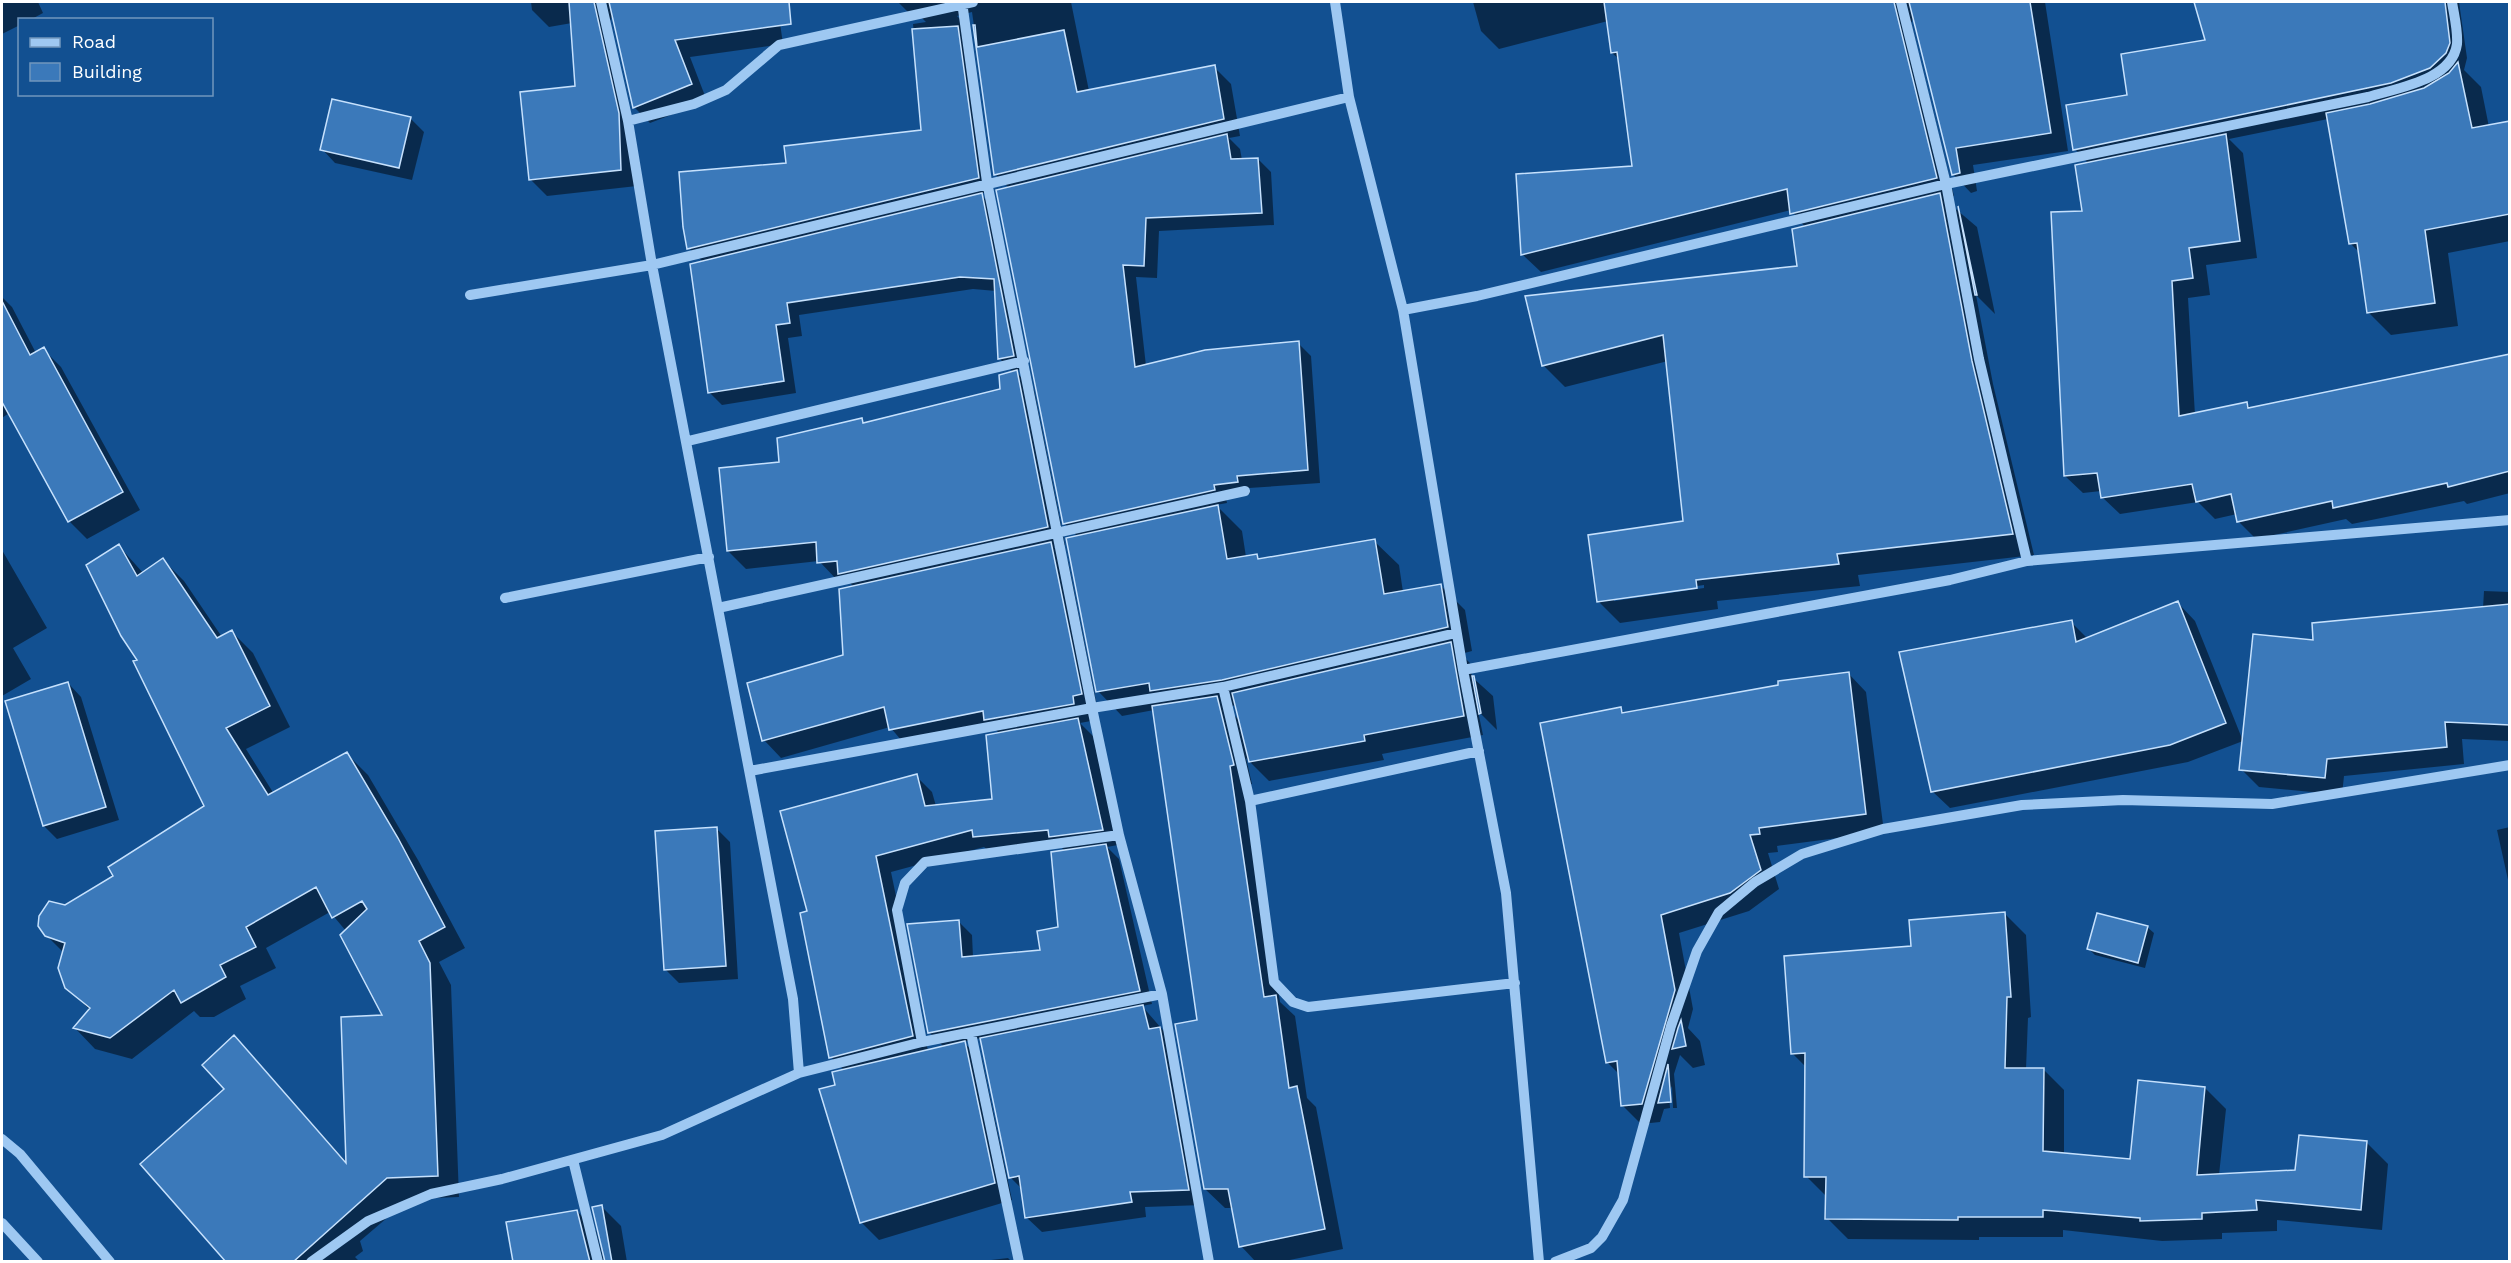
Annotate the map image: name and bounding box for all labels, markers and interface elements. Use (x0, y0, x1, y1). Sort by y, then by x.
legend (18, 18, 213, 96)
text: Road (72, 31, 116, 52)
text: Building (72, 61, 142, 82)

